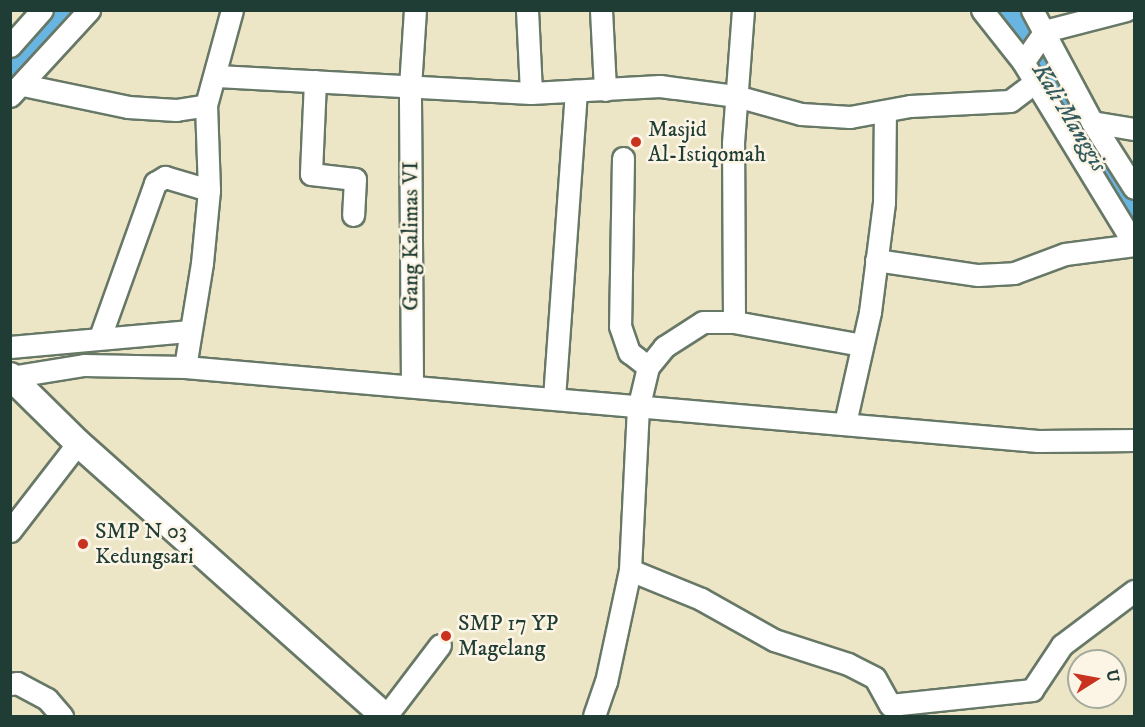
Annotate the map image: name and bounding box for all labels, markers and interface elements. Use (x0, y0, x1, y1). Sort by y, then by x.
water label: Kali Manggis (1025, 58, 1113, 178)
place label: Masjid Al-Istiqomah (648, 116, 766, 168)
marker: Masjid Al-Istiqomah (629, 135, 643, 149)
street label: Gang Kalimas VI (398, 161, 424, 311)
place label: SMP N 03 Kedungsari (95, 518, 194, 570)
marker: SMP N 03 Kedungsari (76, 537, 90, 551)
place label: SMP 17 YP Magelang (458, 610, 558, 662)
marker: SMP 17 YP Magelang (439, 629, 453, 643)
north arrow (1067, 649, 1127, 709)
text: U (1102, 668, 1124, 684)

